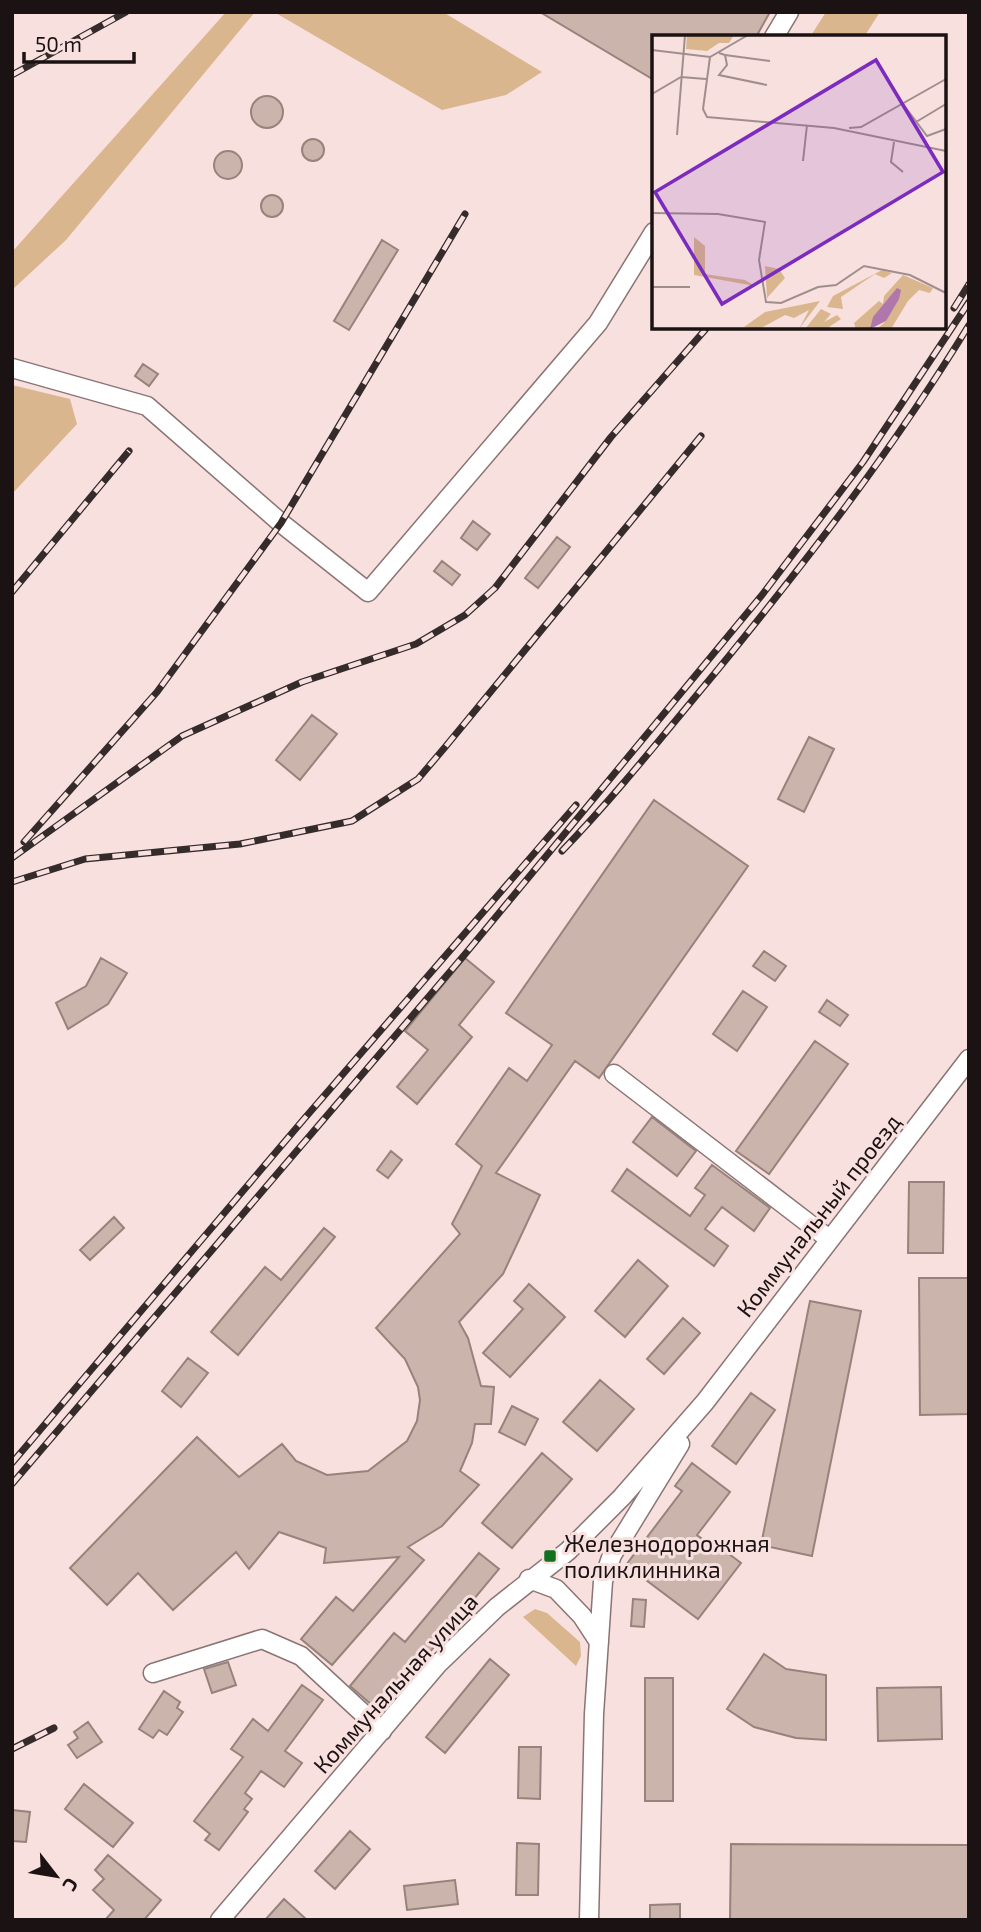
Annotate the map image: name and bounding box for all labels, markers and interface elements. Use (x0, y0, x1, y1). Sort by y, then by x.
scale bar (24, 21, 135, 65)
text: 50 m (35, 31, 82, 56)
inset map (652, 35, 946, 329)
street label: Коммунальный проезд (730, 1108, 907, 1323)
place label: Железнодорожная поликлинника (564, 1529, 770, 1583)
marker: Железнодорожная поликлинника (542, 1548, 558, 1564)
street label: Коммунальная улица (307, 1587, 484, 1779)
north arrow (21, 1841, 91, 1911)
text: С (58, 1874, 84, 1896)

